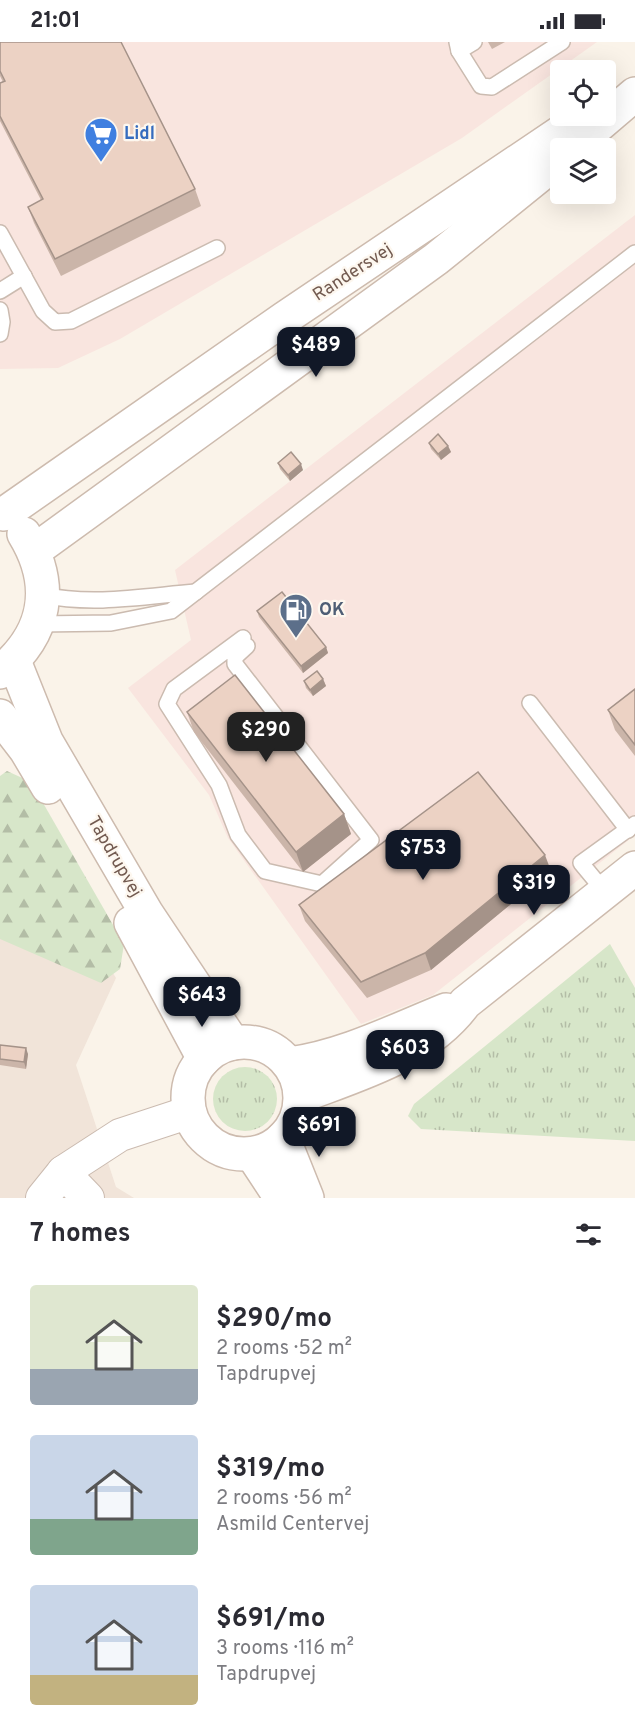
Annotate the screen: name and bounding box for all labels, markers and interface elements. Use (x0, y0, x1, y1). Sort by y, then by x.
text: 21:01 (30, 8, 81, 35)
map controls (550, 60, 616, 204)
button: locate (550, 60, 616, 126)
supermarket icon: Lidl (83, 116, 119, 163)
place label: Lidl (124, 123, 155, 146)
button: layers (550, 138, 616, 204)
street label: Randersvej (309, 239, 397, 307)
pin: $489 (280, 327, 352, 378)
text: $489 (291, 333, 341, 359)
fuel station icon: OK (278, 592, 314, 639)
place label: OK (319, 599, 345, 622)
pin: $290 (230, 712, 302, 763)
text: $290 (241, 718, 291, 744)
street label: Tapdrupvej (82, 812, 146, 902)
pin: $753 (387, 830, 459, 881)
text: $753 (399, 836, 447, 862)
pin: $319 (498, 865, 570, 916)
text: $319 (512, 871, 556, 897)
pin: $643 (166, 977, 238, 1028)
text: $643 (177, 983, 227, 1009)
pin: $603 (369, 1030, 441, 1081)
text: $603 (380, 1036, 430, 1062)
pin: $691 (283, 1107, 355, 1158)
text: $691 (297, 1113, 341, 1139)
text: 7 homes (30, 1218, 130, 1251)
icon: filters (572, 1218, 605, 1251)
text: $290/mo (216, 1303, 332, 1336)
icon: home (78, 1309, 150, 1381)
text: 2 rooms · 52 m² (216, 1336, 352, 1362)
text: Tapdrupvej (216, 1362, 316, 1388)
text: $319/mo (216, 1453, 325, 1486)
icon: home (78, 1459, 150, 1531)
text: 2 rooms · 56 m² (216, 1486, 352, 1512)
text: Asmild Centervej (216, 1512, 369, 1538)
text: $691/mo (216, 1603, 325, 1636)
icon: home (78, 1609, 150, 1681)
text: 3 rooms · 116 m² (216, 1636, 354, 1662)
text: Tapdrupvej (216, 1662, 316, 1688)

